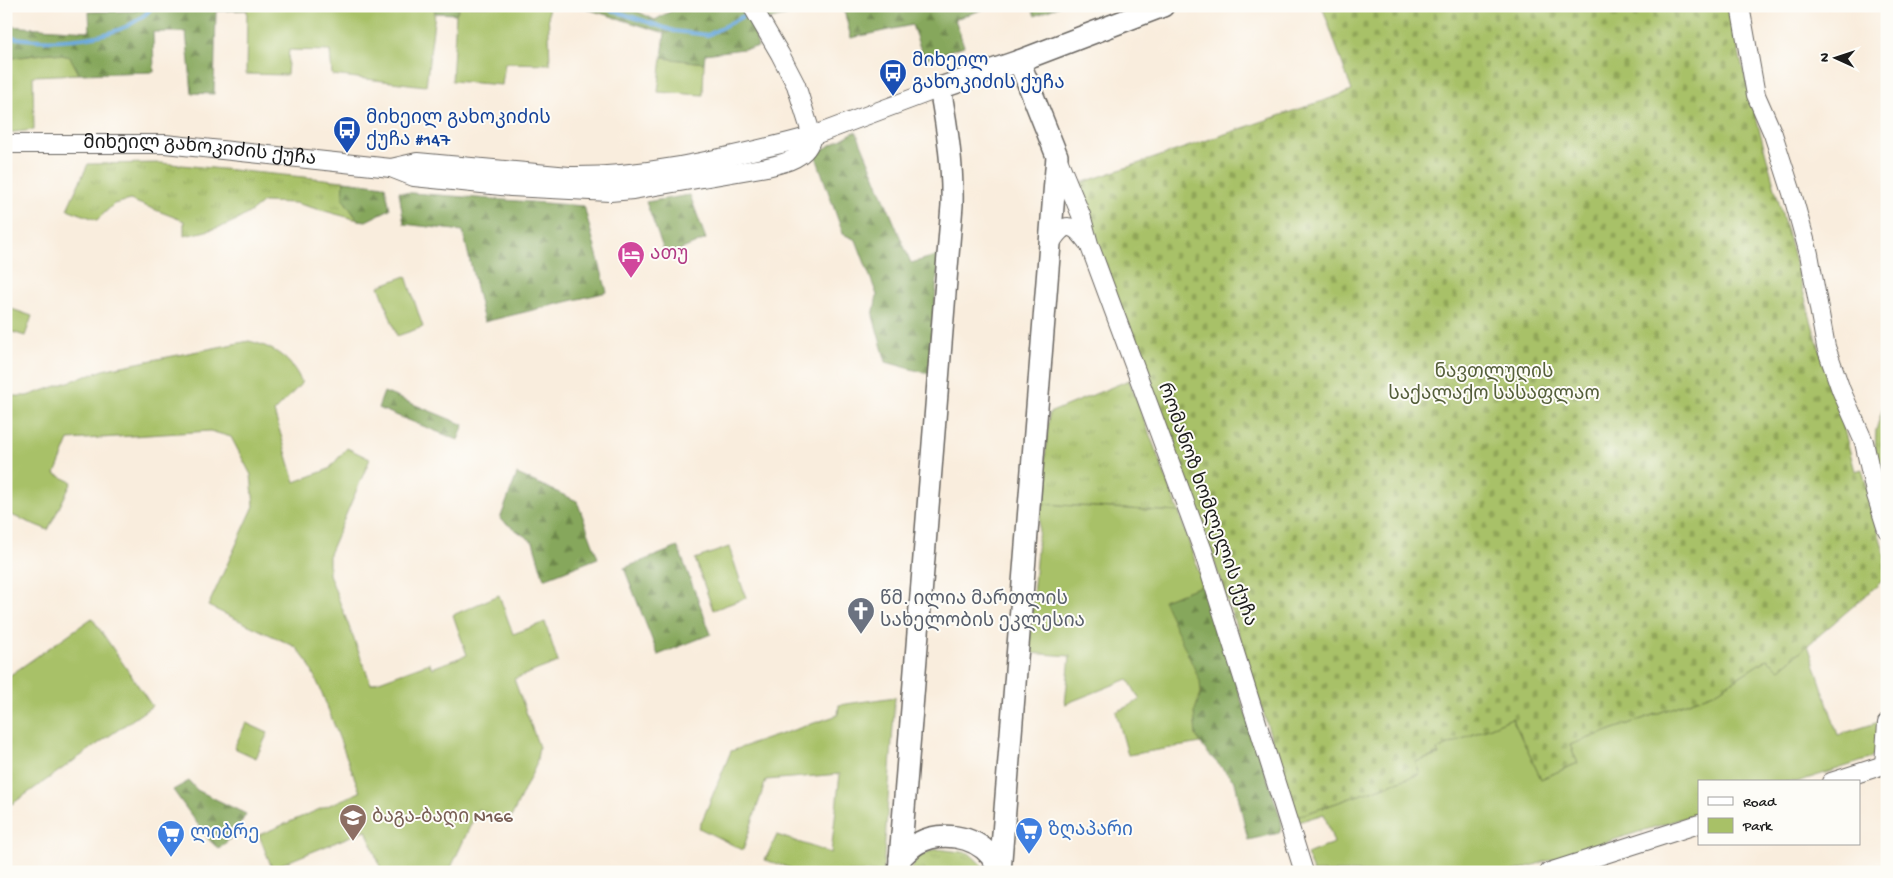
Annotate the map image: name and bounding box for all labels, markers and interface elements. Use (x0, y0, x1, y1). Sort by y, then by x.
north arrow (1810, 32, 1860, 82)
place label: მიხეილ გახოკიძის ქუჩა (912, 51, 1065, 96)
text: N (1817, 52, 1834, 62)
bus stop icon: მიხეილ გახოკიძის ქუჩა (878, 58, 908, 97)
place label: მიხეილ გახოკიძის ქუჩა #147 (366, 108, 551, 153)
bus stop icon: მიხეილ გახოკიძის ქუჩა #147 (332, 115, 362, 154)
street label: მიხეილ გახოკიძის ქუჩა (83, 132, 317, 171)
hotel icon: ათუ (616, 240, 646, 279)
place label: ათუ (650, 244, 688, 267)
park label: ნავთლუღის საქალაქო სასაფლაო (1388, 362, 1600, 407)
street label: რომანოზ ხომლელის ქუჩა (1151, 380, 1262, 630)
place label: წმ. ილია მართლის სახელობის ეკლესია (880, 588, 1085, 634)
church icon: წმ. ილია მართლის სახელობის ეკლესია (846, 596, 876, 635)
legend (1698, 780, 1860, 846)
text: Road (1743, 794, 1777, 812)
school or university icon: ბაგა-ბაღი N166 (338, 803, 368, 842)
place label: ბაგა-ბაღი N166 (372, 807, 513, 830)
supermarket icon: ზღაპარი (1014, 816, 1044, 855)
text: Park (1742, 818, 1773, 836)
supermarket icon: ლიბრე (156, 819, 186, 858)
place label: ზღაპარი (1048, 819, 1133, 843)
place label: ლიბრე (190, 822, 259, 846)

